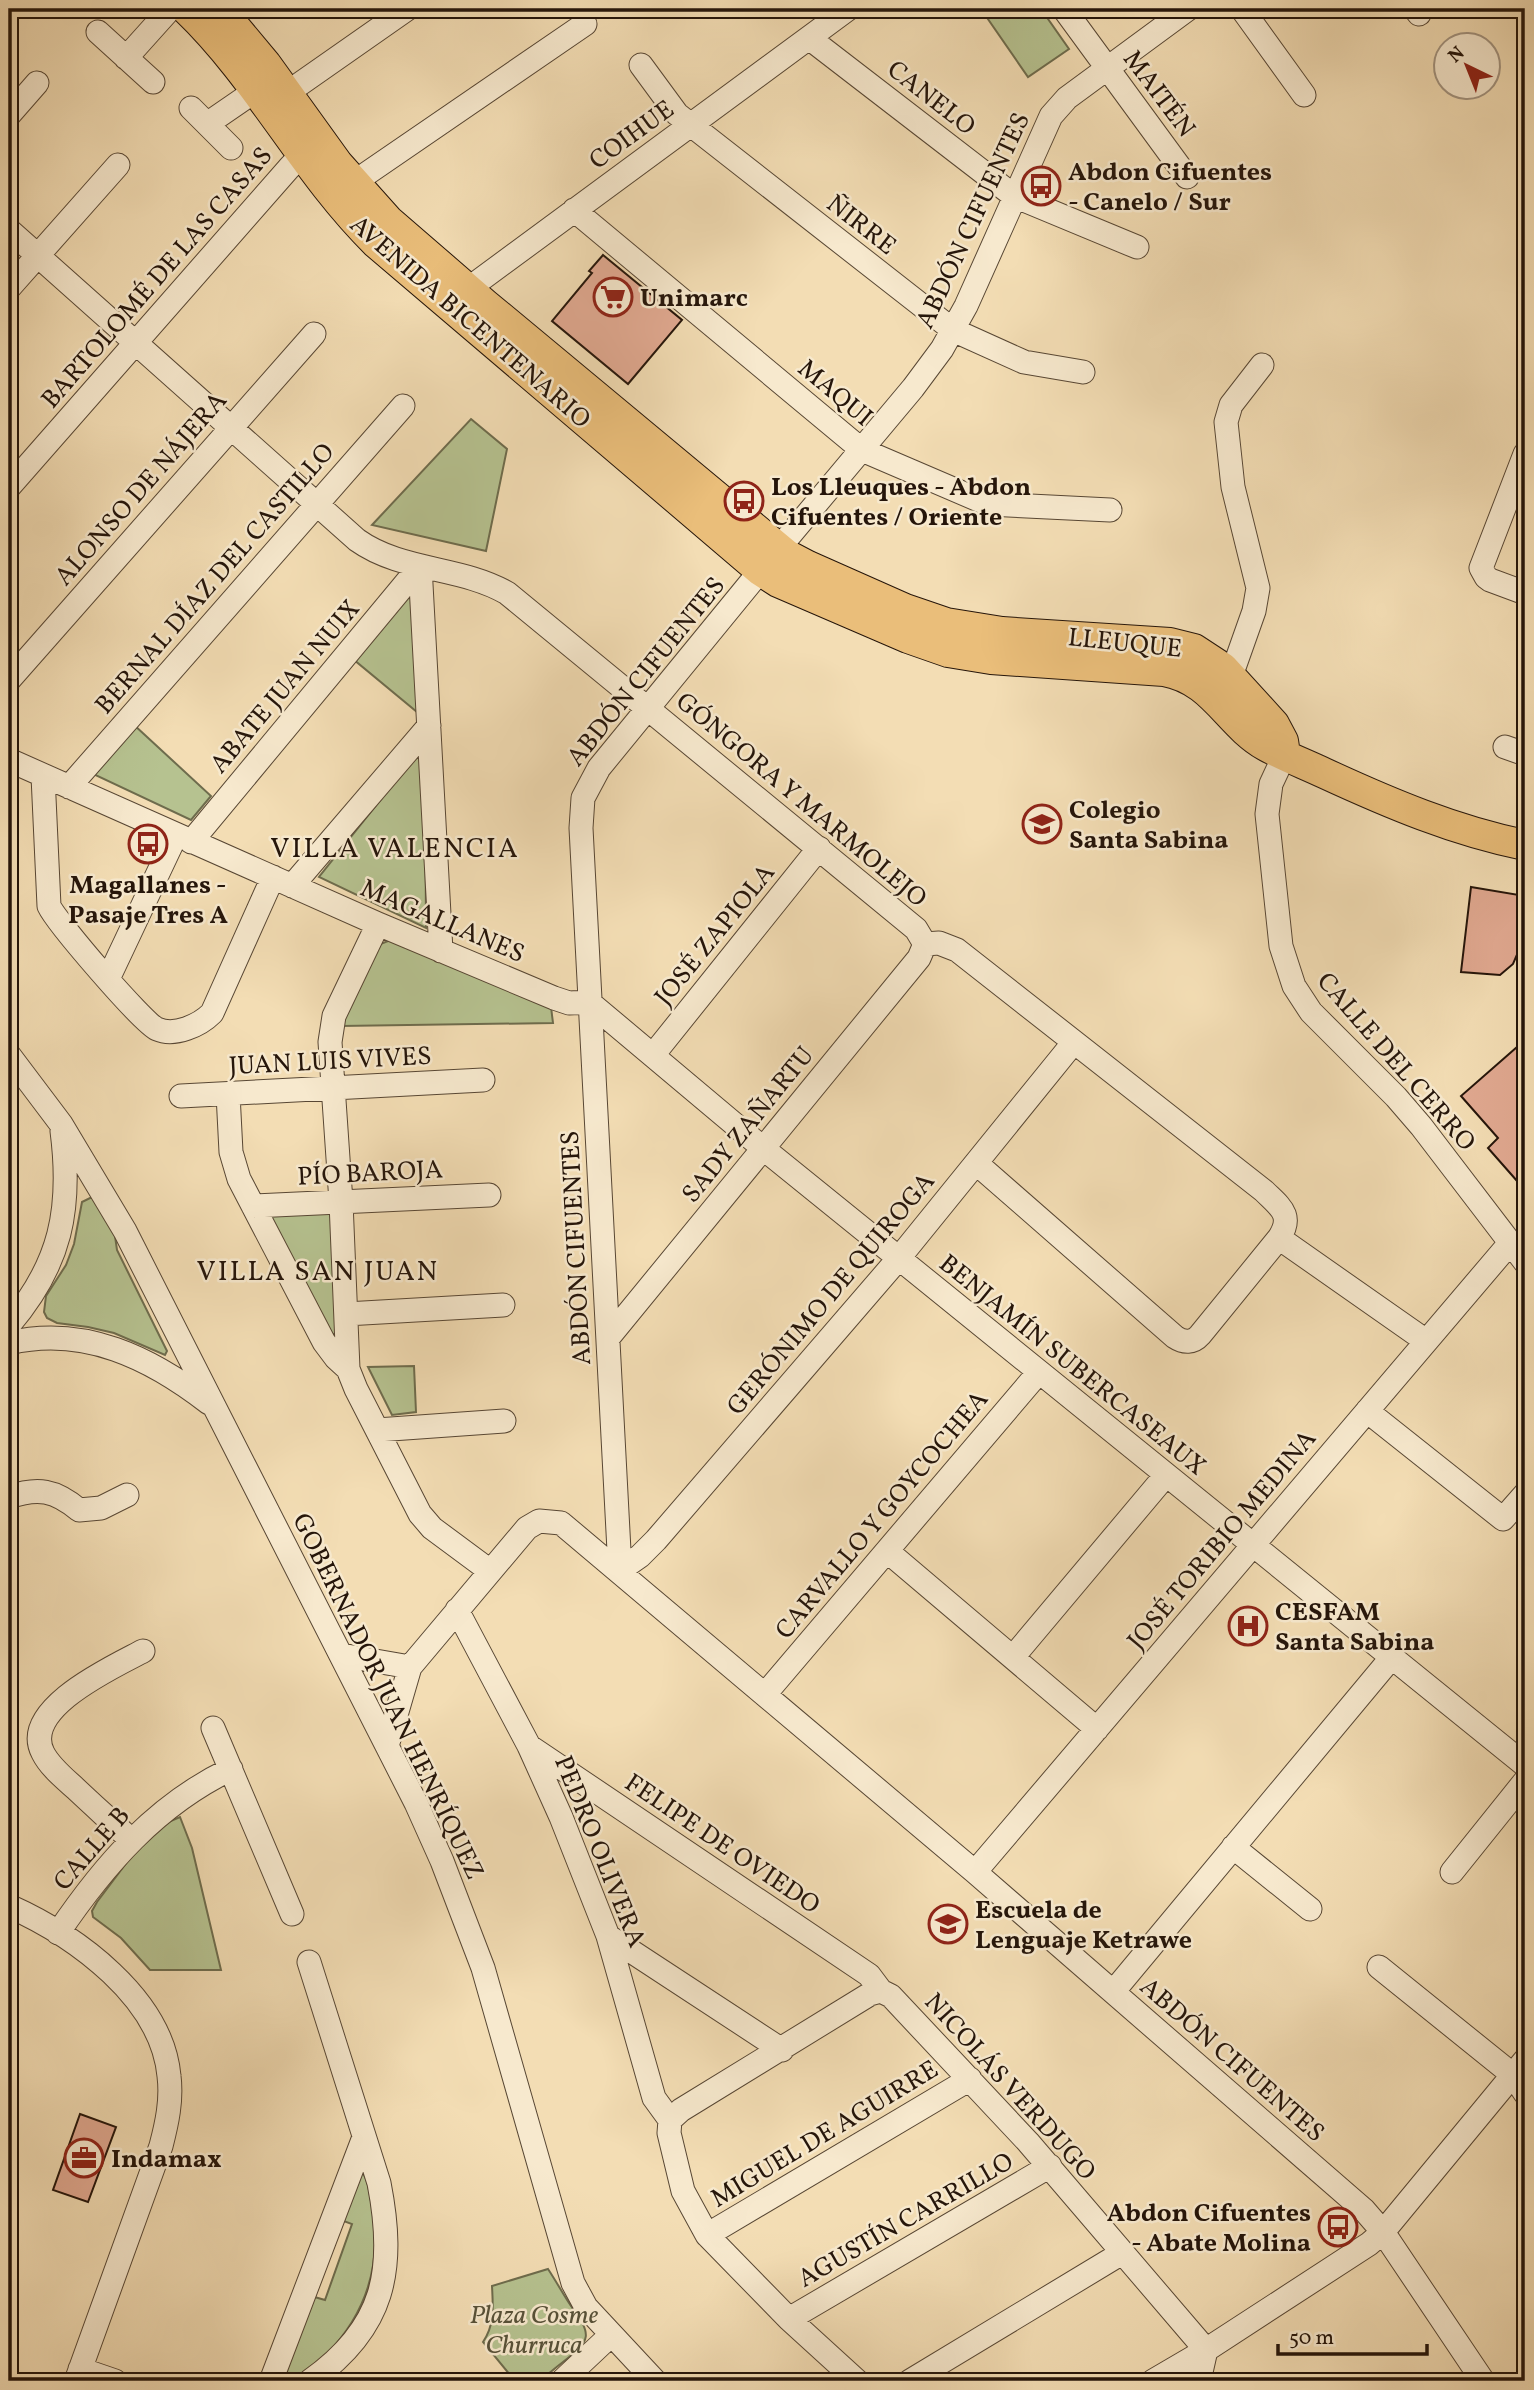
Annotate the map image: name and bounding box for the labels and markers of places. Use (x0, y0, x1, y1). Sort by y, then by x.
place label: Abdon Cifuentes - Canelo / Sur (1068, 155, 1272, 221)
bus stop icon: Abdon Cifuentes - Canelo / Sur (1020, 165, 1062, 207)
supermarket icon: Unimarc (592, 276, 634, 318)
place label: Unimarc (640, 281, 748, 317)
place label: Los Lleuques - Abdon Cifuentes / Oriente (771, 470, 1031, 536)
bus stop icon: Los Lleuques - Abdon Cifuentes / Oriente (723, 480, 765, 522)
place label: Colegio Santa Sabina (1069, 793, 1228, 859)
school or university icon: Colegio Santa Sabina (1021, 803, 1063, 845)
bus stop icon: Magallanes - Pasaje Tres A (127, 823, 169, 865)
place label: Magallanes - Pasaje Tres A (68, 868, 228, 934)
place label: CESFAM Santa Sabina (1275, 1595, 1434, 1661)
hospital icon: CESFAM Santa Sabina (1227, 1605, 1269, 1647)
place label: Escuela de Lenguaje Ketrawe (975, 1893, 1192, 1959)
school or university icon: Escuela de Lenguaje Ketrawe (927, 1903, 969, 1945)
office icon: Indamax (63, 2137, 105, 2179)
place label: Indamax (111, 2142, 222, 2178)
place label: Abdon Cifuentes - Abate Molina (1107, 2196, 1311, 2262)
bus stop icon: Abdon Cifuentes - Abate Molina (1317, 2206, 1359, 2248)

